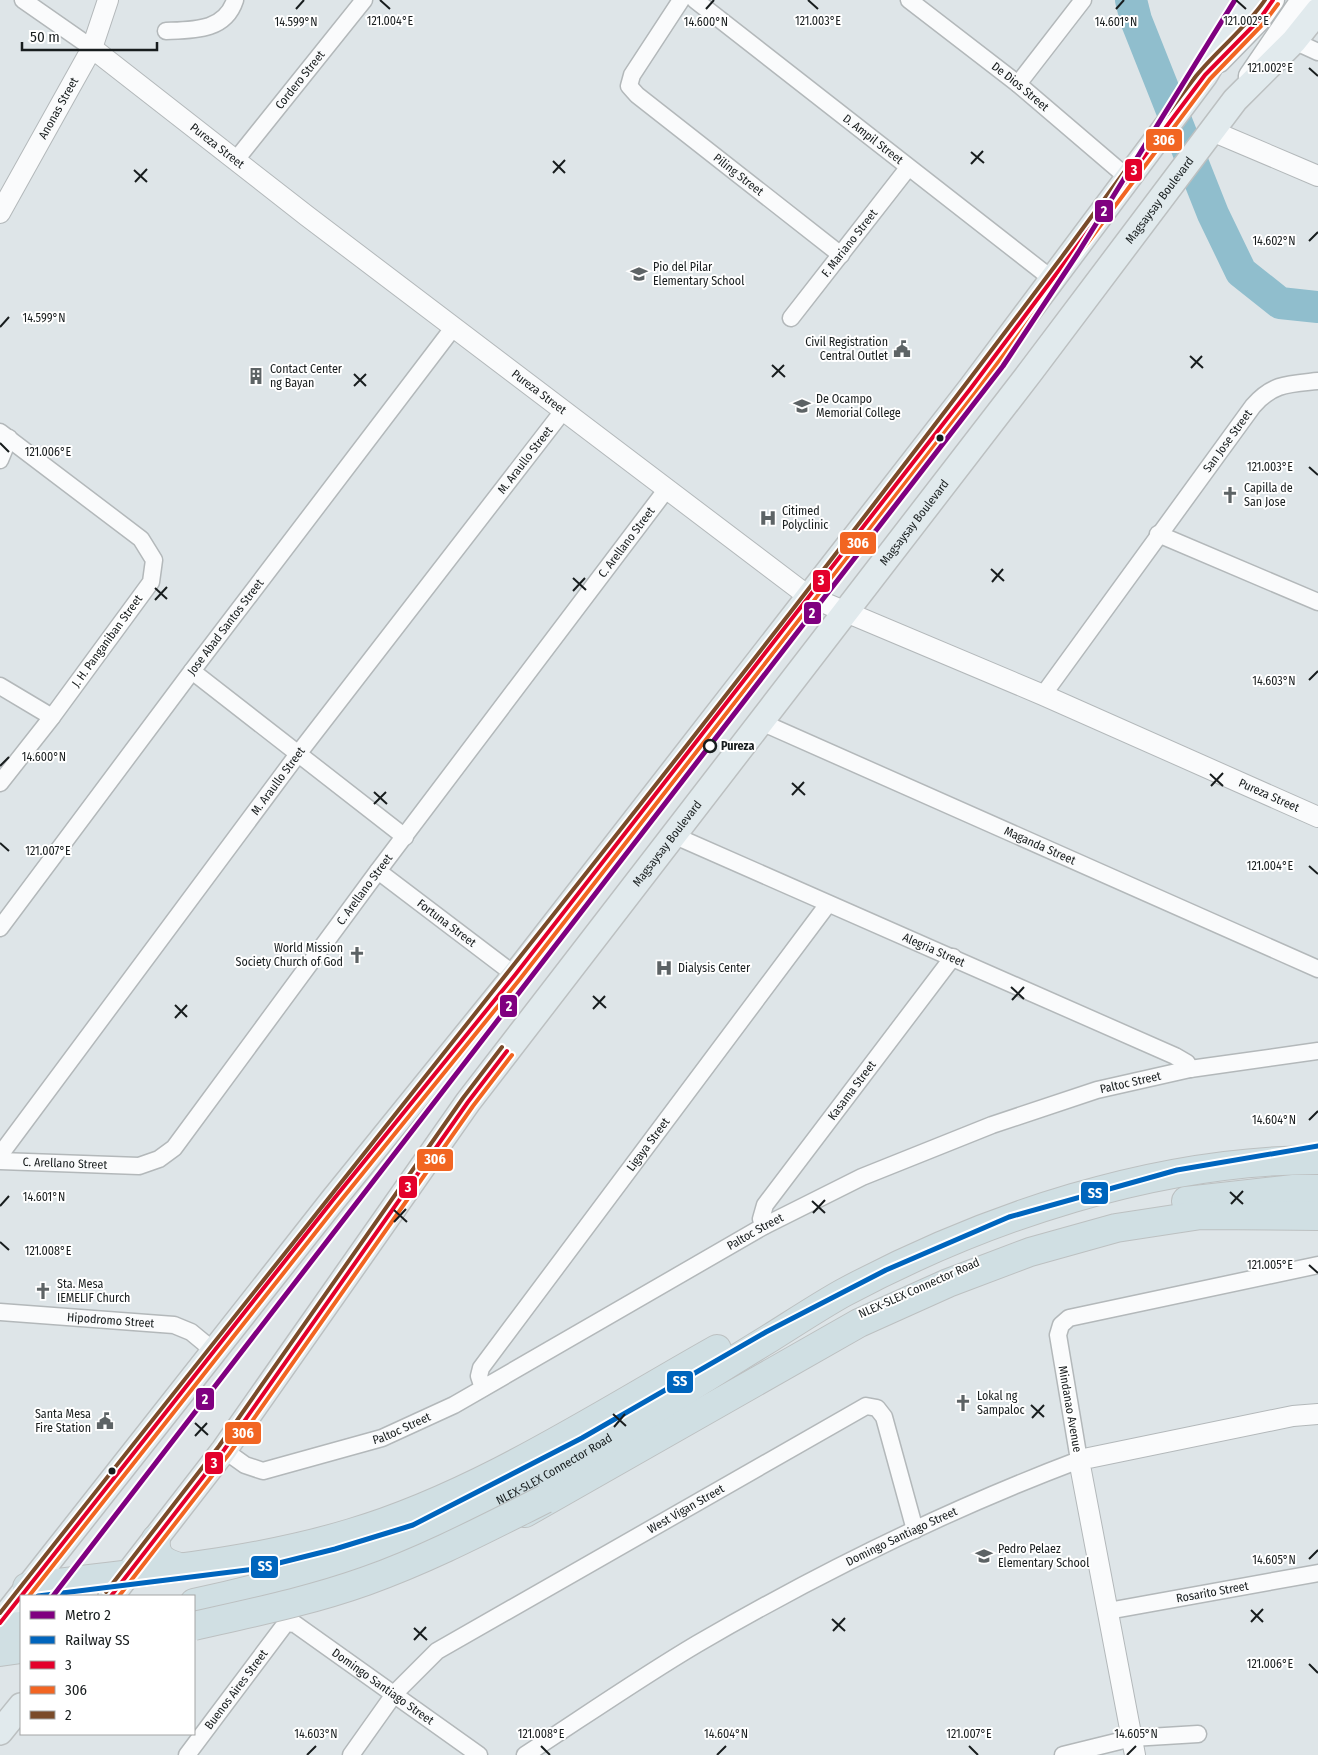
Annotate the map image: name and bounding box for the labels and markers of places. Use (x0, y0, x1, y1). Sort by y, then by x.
place label: Pio del Pilar Elementary School (653, 260, 744, 288)
school or university icon: Pio del Pilar Elementary School (629, 264, 649, 284)
place label: Civil Registration Central Outlet (805, 335, 888, 363)
public building icon: Civil Registration Central Outlet (892, 339, 912, 359)
place label: Contact Center ng Bayan (270, 362, 343, 390)
building icon: Contact Center ng Bayan (246, 366, 266, 386)
place label: De Ocampo Memorial College (816, 392, 901, 420)
school or university icon: De Ocampo Memorial College (792, 396, 812, 416)
unlabelled marker (935, 433, 945, 443)
place label: Capilla de San Jose (1244, 481, 1293, 509)
church icon: Capilla de San Jose (1220, 485, 1240, 505)
place label: Citimed Polyclinic (782, 504, 828, 532)
hospital icon: Citimed Polyclinic (758, 508, 778, 528)
marker: Pureza (703, 739, 717, 753)
place label: Pureza (721, 739, 754, 753)
place label: World Mission Society Church of God (235, 941, 343, 969)
church icon: World Mission Society Church of God (347, 945, 367, 965)
hospital icon: Dialysis Center (654, 958, 674, 978)
place label: Dialysis Center (678, 961, 751, 975)
place label: Sta. Mesa IEMELIF Church (57, 1277, 130, 1305)
church icon: Sta. Mesa IEMELIF Church (33, 1281, 53, 1301)
place label: Lokal ng Sampaloc (977, 1389, 1025, 1417)
church icon: Lokal ng Sampaloc (953, 1393, 973, 1413)
place label: Santa Mesa Fire Station (35, 1407, 91, 1435)
public building icon: Santa Mesa Fire Station (95, 1411, 115, 1431)
unlabelled marker (107, 1466, 117, 1476)
place label: Pedro Pelaez Elementary School (998, 1542, 1089, 1570)
school or university icon: Pedro Pelaez Elementary School (974, 1546, 994, 1566)

